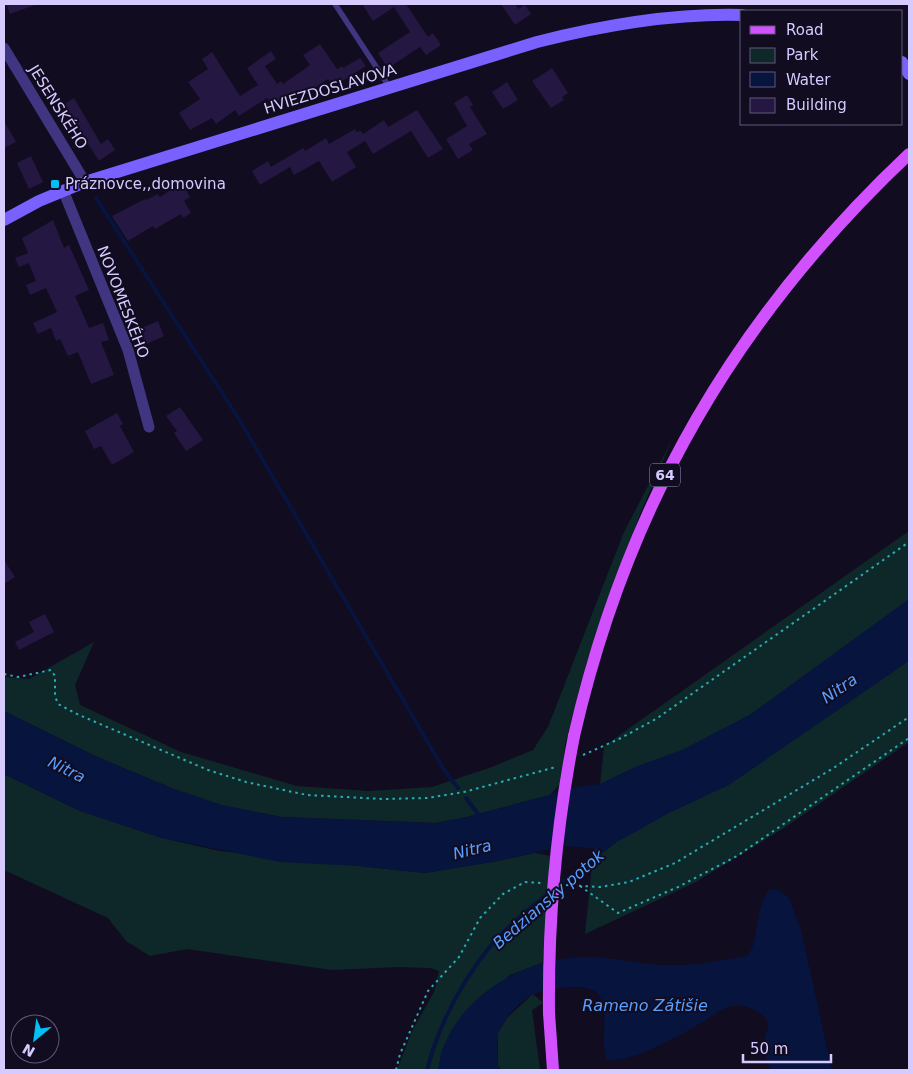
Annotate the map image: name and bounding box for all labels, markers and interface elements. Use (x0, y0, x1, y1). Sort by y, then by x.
legend (740, 10, 903, 125)
text: Road (786, 21, 824, 39)
text: Park (786, 46, 819, 64)
street label: JESENSKÉHO (24, 60, 92, 152)
street label: HVIEZDOSLAVOVA (262, 60, 399, 118)
text: Water (786, 71, 831, 89)
text: Building (786, 96, 847, 114)
place label: Práznovce,,domovina (65, 175, 226, 193)
marker: Práznovce,,domovina (49, 178, 61, 190)
street label: NOVOMESKÉHO (93, 243, 154, 361)
road number: 64 (650, 464, 680, 486)
water label: Nitra (818, 670, 861, 707)
water label: Nitra (45, 752, 89, 787)
water label: Nitra (451, 836, 493, 863)
water label: Bedziansky potok (489, 845, 608, 953)
water label: Rameno Zátišie (582, 996, 708, 1015)
north arrow (10, 1014, 60, 1064)
scale bar (743, 1032, 830, 1064)
text: 50 m (750, 1040, 788, 1058)
text: N (20, 1041, 38, 1060)

